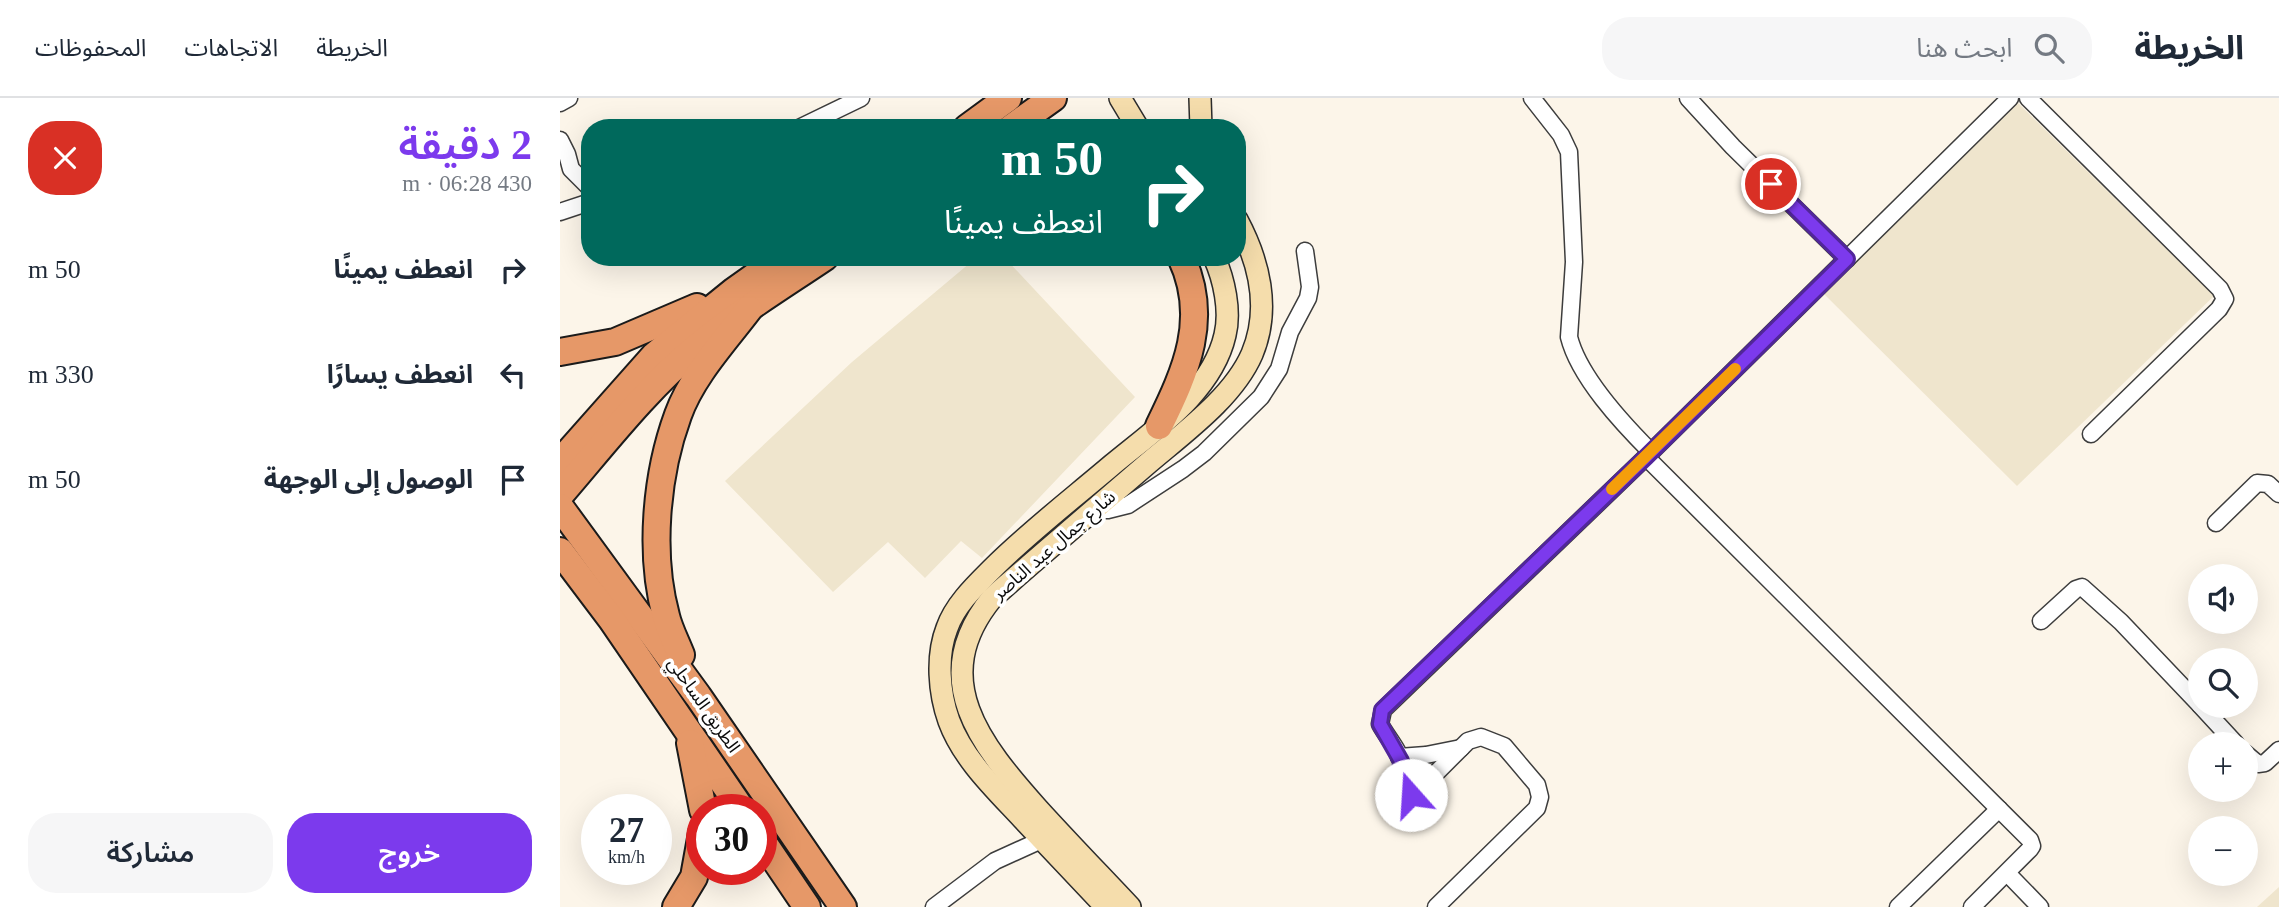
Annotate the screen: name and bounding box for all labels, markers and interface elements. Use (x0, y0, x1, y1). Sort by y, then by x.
search box (1602, 17, 2092, 80)
icon: search (2030, 29, 2068, 67)
text: الخريطة (2134, 30, 2244, 66)
text: ابحث هنا (1916, 34, 2012, 63)
text: المحفوظات (35, 35, 146, 61)
text: الاتجاهات (184, 35, 278, 61)
text: الخريطة (316, 35, 388, 61)
button: close (28, 121, 102, 195)
text: 2 دقيقة (399, 122, 532, 168)
text: 50 m (1001, 131, 1103, 186)
icon: right (1127, 147, 1218, 238)
pin (1741, 154, 1801, 214)
icon: arrive (1752, 165, 1790, 203)
text: 430 m · 06:28 (402, 171, 532, 196)
text: انعطف يمينًا (944, 204, 1103, 240)
icon: right (494, 251, 532, 289)
text: 50 m (28, 255, 81, 284)
text: انعطف يمينًا (334, 255, 473, 284)
icon: left (494, 356, 532, 394)
text: 330 m (28, 360, 94, 389)
text: انعطف يسارًا (327, 360, 473, 389)
icon: arrive (494, 461, 532, 499)
text: 50 m (28, 465, 81, 494)
text: الوصول إلى الوجهة (264, 465, 473, 494)
street label: شارع جمال عبد الناصر (988, 486, 1122, 607)
map controls (2188, 564, 2258, 886)
button: sound (2188, 564, 2258, 634)
button: search (2188, 648, 2258, 718)
street label: الطريق الساحلي (661, 654, 744, 758)
button: + (2188, 732, 2258, 802)
position arrow (1374, 758, 1448, 832)
speed limit sign: 30 (686, 794, 777, 885)
text: 27 (609, 811, 644, 850)
button: مشاركة (28, 813, 273, 893)
button: خروج (287, 813, 532, 893)
button: − (2188, 816, 2258, 886)
text: km/h (608, 847, 645, 867)

